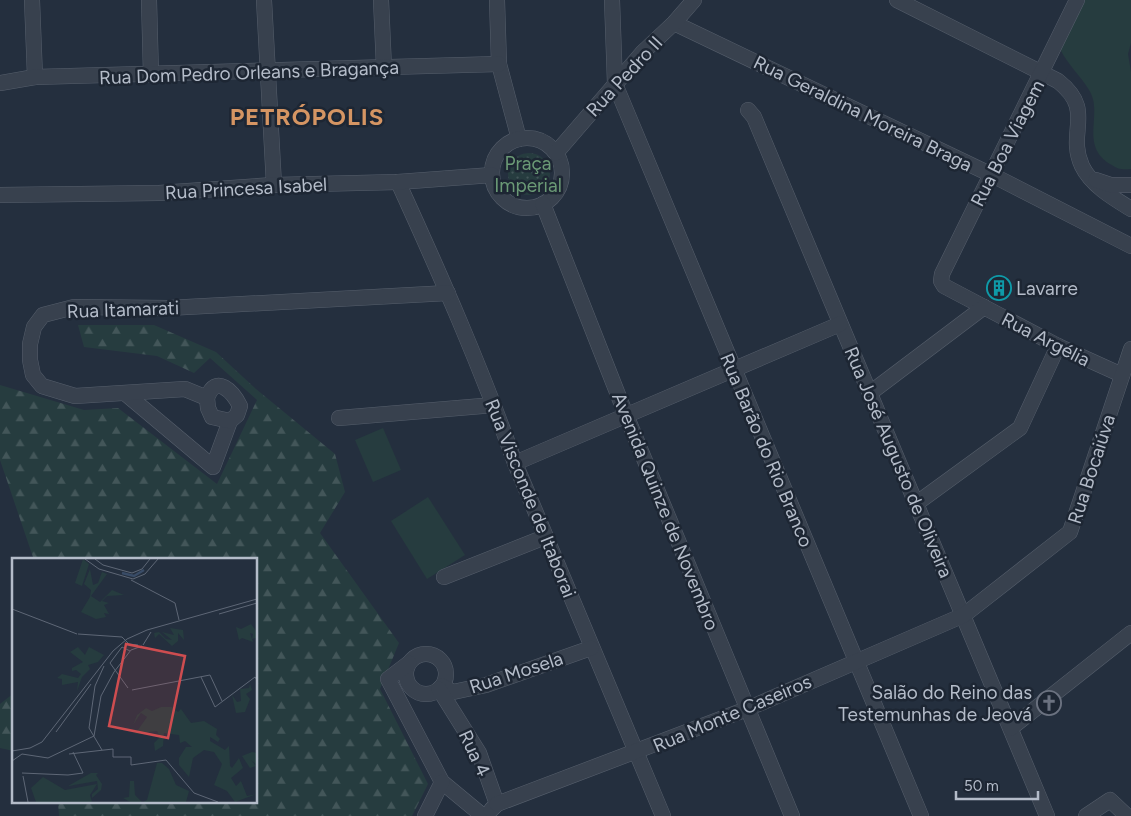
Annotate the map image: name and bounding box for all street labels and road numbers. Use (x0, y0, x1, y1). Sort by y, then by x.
street label: Rua Pedro II (581, 31, 667, 121)
street label: Rua Geraldina Moreira Braga (750, 50, 976, 176)
street label: Rua Dom Pedro Orleans e Bragança (99, 56, 399, 89)
street label: Rua Boa Viagem (966, 76, 1049, 210)
street label: Rua Princesa Isabel (164, 173, 328, 204)
street label: Rua Itamarati (66, 296, 180, 323)
street label: Rua Argélia (998, 307, 1094, 371)
street label: Rua José Augusto de Oliveira (839, 343, 958, 581)
street label: Rua Barão do Rio Branco (715, 350, 818, 551)
street label: Avenida Quinze de Novembro (607, 389, 724, 633)
street label: Rua Visconde de Itaborai (480, 395, 581, 601)
street label: Rua Bocaiúva (1063, 411, 1120, 527)
street label: Rua Mosela (466, 647, 566, 698)
street label: Rua Monte Caseiros (649, 670, 815, 757)
street label: Rua 4 (454, 726, 495, 780)

